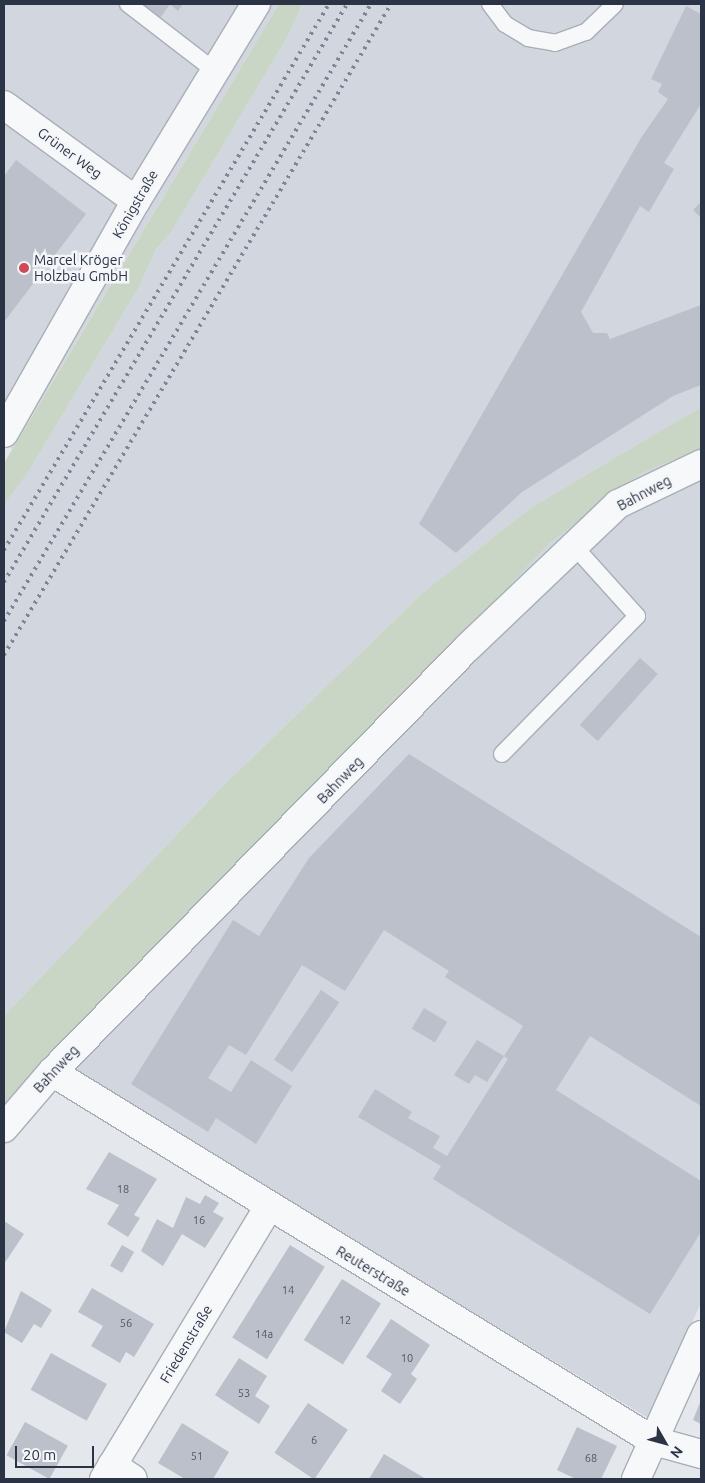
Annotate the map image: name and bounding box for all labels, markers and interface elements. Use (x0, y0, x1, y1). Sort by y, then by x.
street label: Grüner Weg (35, 124, 105, 182)
street label: Königstraße (109, 167, 161, 241)
place label: Marcel Kröger Holzbau GmbH (34, 252, 128, 284)
marker: Marcel Kröger Holzbau GmbH (18, 262, 30, 274)
street label: Bahnweg (614, 472, 674, 514)
street label: Bahnweg (314, 753, 366, 807)
street label: Bahnweg (30, 1042, 82, 1096)
house number: 18 (117, 1182, 129, 1196)
house number: 16 (193, 1213, 205, 1227)
street label: Reuterstraße (333, 1242, 413, 1300)
house number: 14 (282, 1283, 294, 1297)
street label: Friedenstraße (156, 1302, 216, 1386)
house number: 12 (339, 1313, 351, 1327)
house number: 56 (120, 1316, 132, 1330)
house number: 14a (255, 1327, 273, 1341)
house number: 10 (401, 1351, 413, 1365)
house number: 53 (238, 1386, 250, 1400)
north arrow (640, 1418, 690, 1468)
house number: 6 (311, 1433, 317, 1447)
scale bar (18, 1436, 96, 1468)
text: N (667, 1443, 686, 1461)
text: 20 m (23, 1446, 56, 1463)
house number: 51 (191, 1449, 203, 1463)
house number: 68 (585, 1451, 597, 1465)

